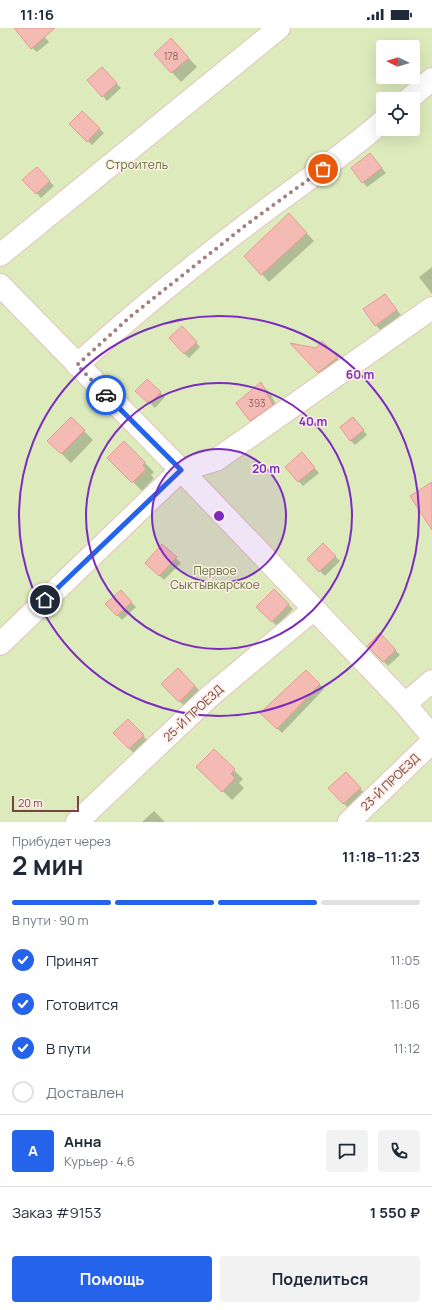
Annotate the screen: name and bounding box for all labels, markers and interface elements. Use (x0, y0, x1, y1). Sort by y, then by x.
text: 11:16 (20, 4, 54, 25)
north arrow (376, 40, 420, 84)
map controls (376, 40, 420, 136)
house number: 178 (164, 49, 179, 63)
button: locate (376, 92, 420, 136)
pin (306, 152, 340, 186)
park label: Строитель (106, 156, 168, 173)
icon: bag (312, 158, 334, 180)
text: 60 m (346, 366, 374, 383)
courier (86, 375, 126, 415)
icon: car (95, 384, 117, 406)
house number: 393 (248, 396, 266, 410)
text: 40 m (299, 413, 327, 430)
text: 20 m (252, 460, 280, 477)
centre of rings (212, 509, 226, 523)
park label: Первое Сыктывкарское (170, 562, 260, 593)
pin (28, 583, 62, 617)
icon: home (34, 589, 56, 611)
street label: 25-Й ПРОЕЗД (159, 681, 227, 745)
street label: 23-Й ПРОЕЗД (357, 749, 423, 814)
scale bar (12, 794, 79, 813)
text: 20 m (18, 795, 43, 810)
text: Прибудет через (12, 832, 111, 850)
text: 11:18–11:23 (342, 846, 420, 867)
text: 2 мин (12, 847, 84, 883)
text: В пути · 90 m (12, 911, 89, 929)
icon: check (12, 949, 34, 971)
text: Принят (46, 950, 99, 971)
text: 11:05 (391, 951, 420, 969)
icon: check (12, 993, 34, 1015)
text: Готовится (46, 994, 118, 1015)
text: 11:06 (390, 995, 420, 1013)
icon: check (12, 1037, 34, 1059)
text: В пути (46, 1038, 91, 1059)
text: 11:12 (393, 1039, 420, 1057)
text: Доставлен (46, 1082, 124, 1103)
button: chat (326, 1130, 368, 1172)
button: phone (378, 1130, 420, 1172)
text: Анна (64, 1131, 101, 1152)
text: А (28, 1140, 38, 1161)
text: Курьер · 4.6 (64, 1152, 135, 1170)
text: Заказ #9153 (12, 1202, 102, 1223)
text: 1 550 ₽ (370, 1202, 420, 1223)
button: Помощь (12, 1256, 212, 1302)
button: Поделиться (220, 1256, 420, 1302)

